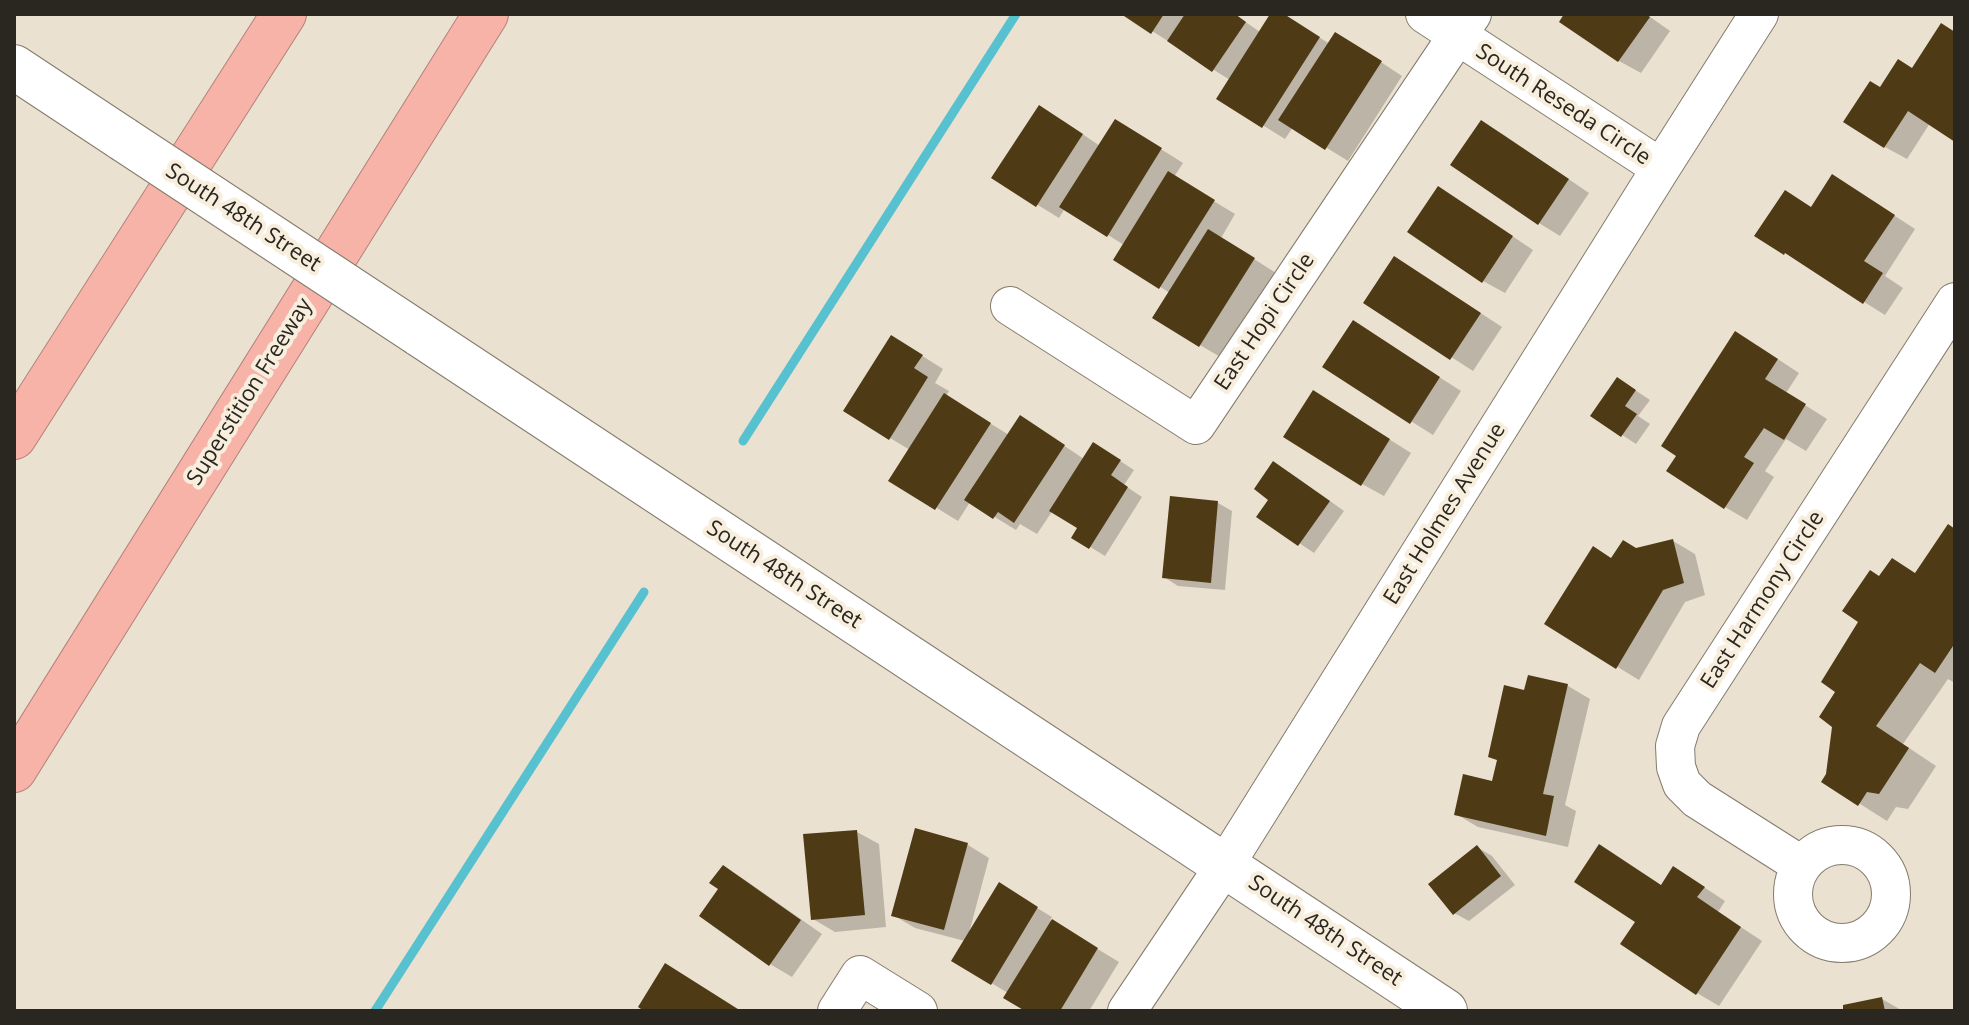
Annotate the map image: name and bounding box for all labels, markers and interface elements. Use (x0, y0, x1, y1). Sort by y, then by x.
street label: South Reseda Circle (1471, 39, 1655, 171)
street label: South 48th Street (161, 158, 325, 278)
street label: East Hopi Circle (1209, 248, 1321, 396)
street label: Superstition Freeway (182, 294, 318, 490)
street label: East Holmes Avenue (1378, 418, 1512, 610)
street label: East Harmony Circle (1696, 506, 1830, 694)
street label: South 48th Street (702, 515, 866, 635)
street label: South 48th Street (1243, 870, 1407, 992)

